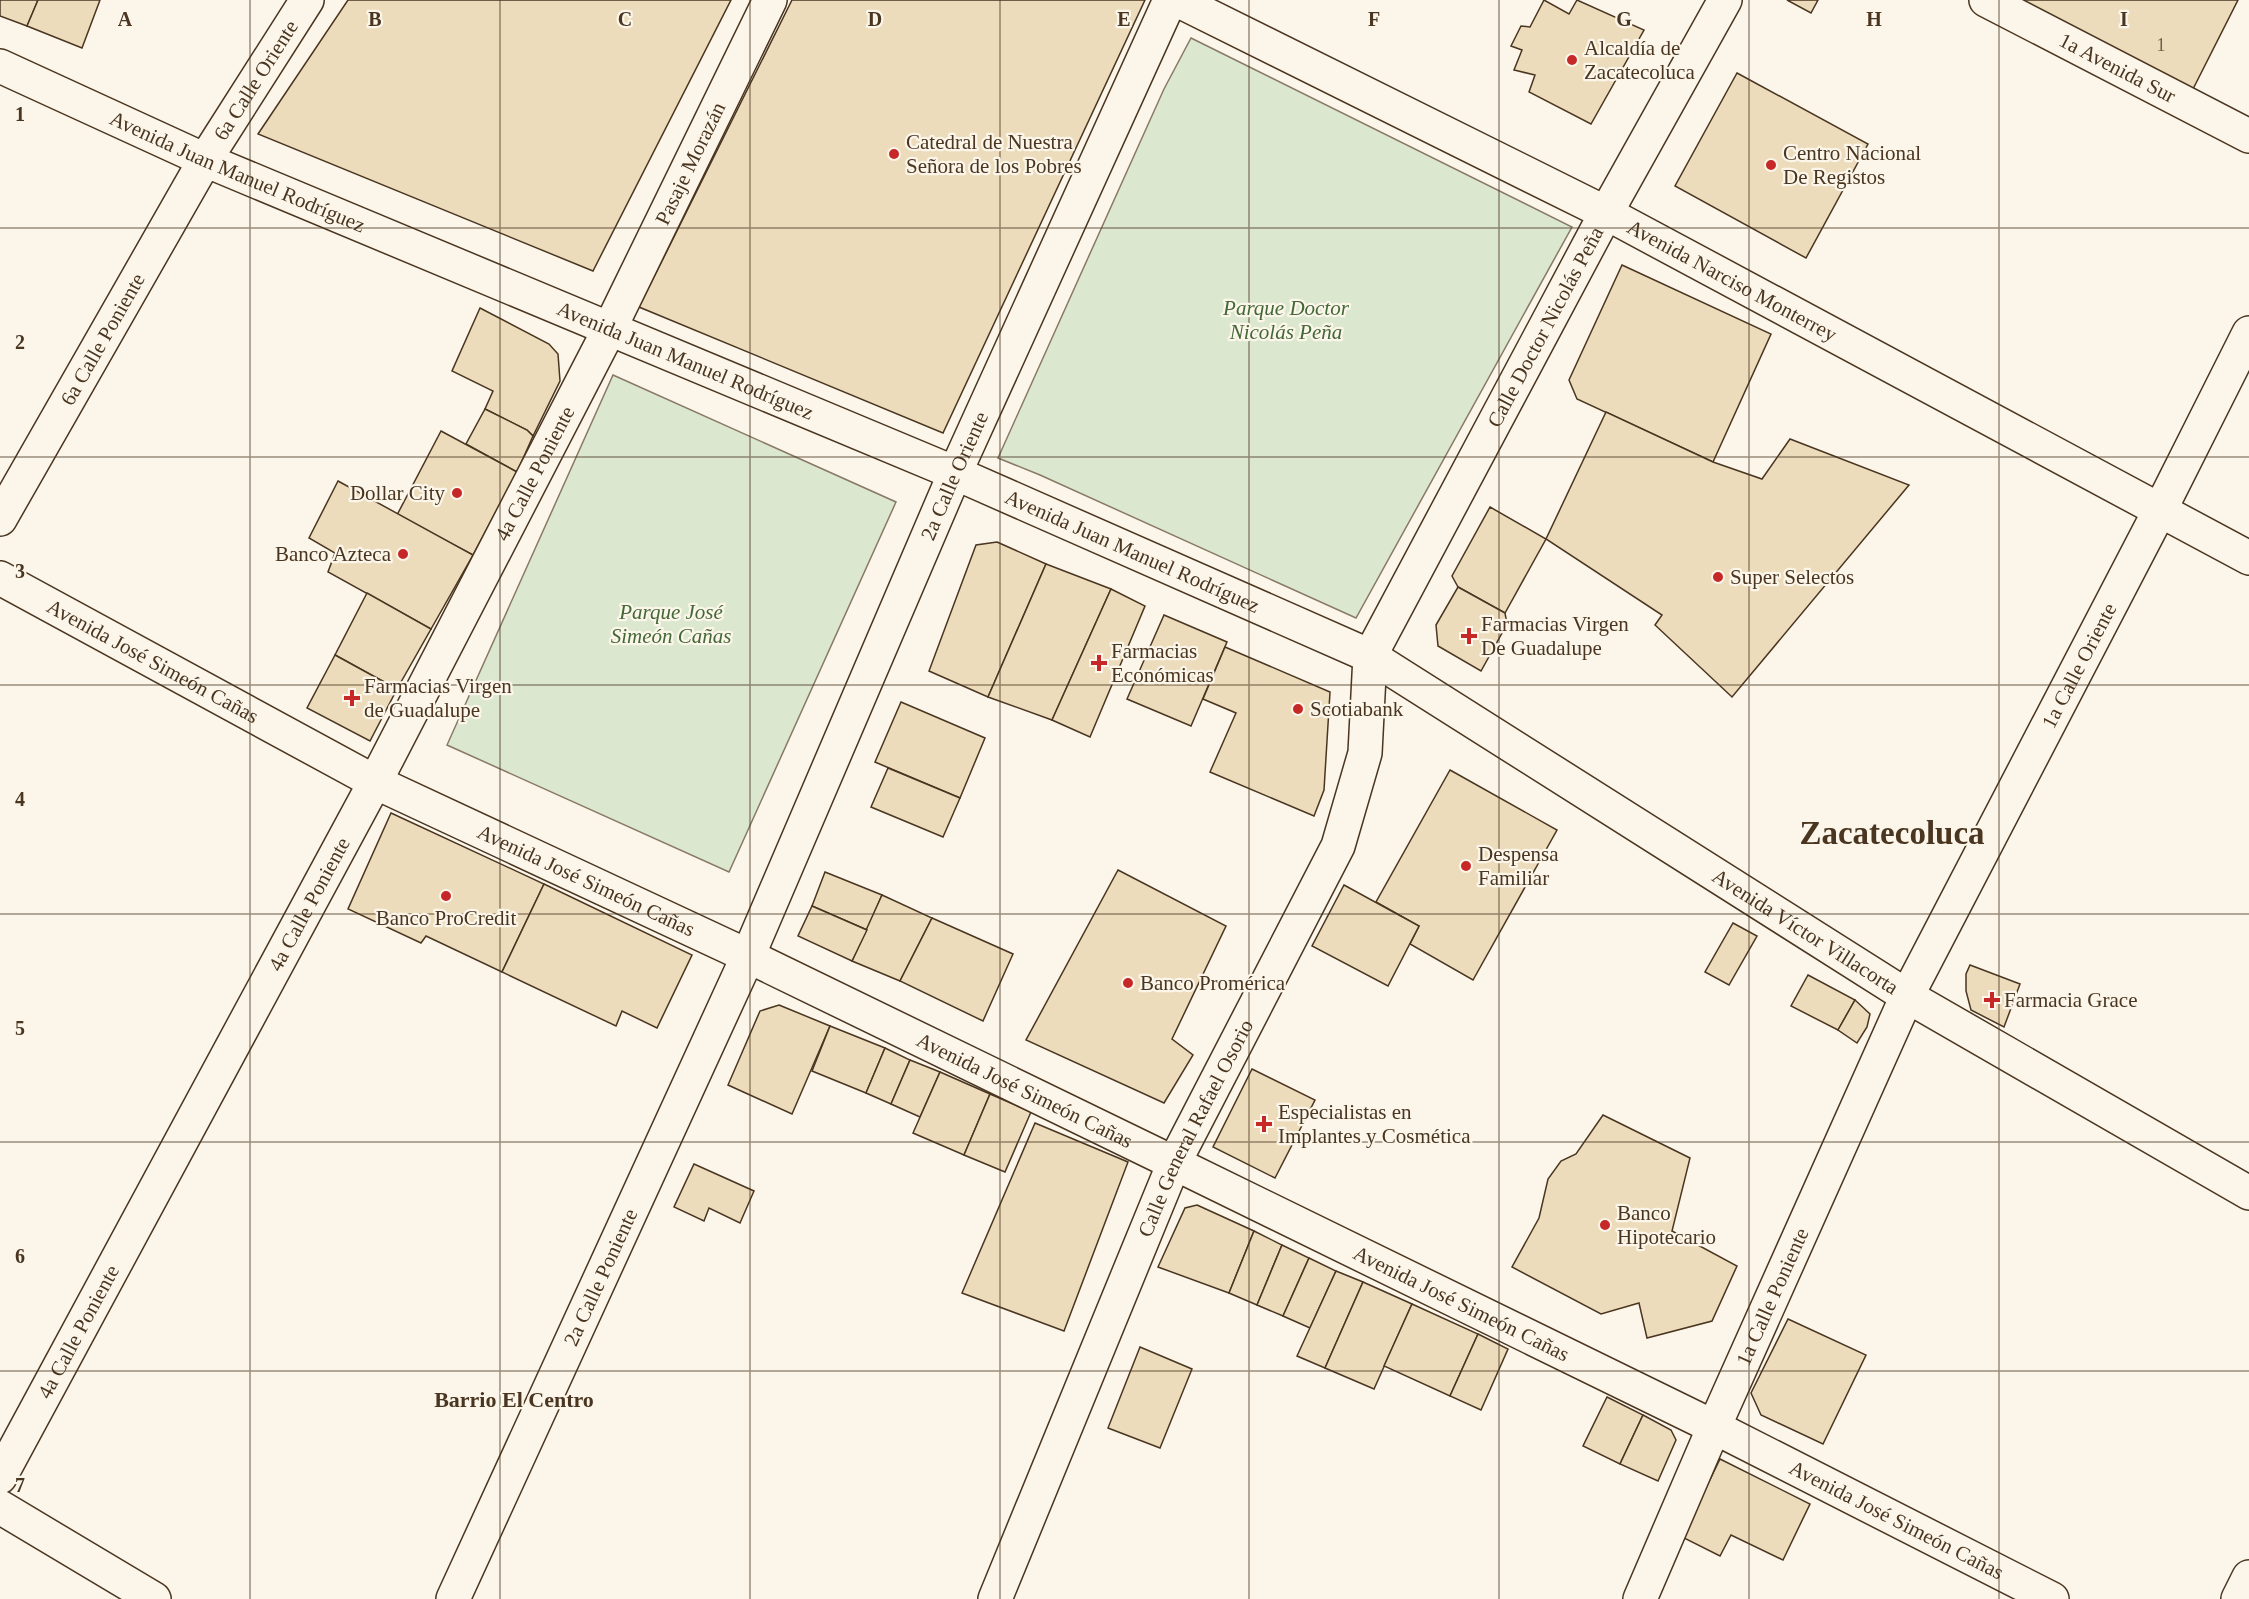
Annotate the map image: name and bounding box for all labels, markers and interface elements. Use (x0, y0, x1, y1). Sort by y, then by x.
text: A (118, 8, 133, 30)
text: B (368, 8, 382, 30)
text: C (618, 8, 632, 30)
text: D (868, 8, 882, 30)
text: E (1117, 8, 1131, 30)
text: F (1368, 8, 1380, 30)
text: G (1616, 8, 1632, 30)
text: H (1866, 8, 1882, 30)
text: I (2120, 8, 2128, 30)
street label: 6a Calle Oriente (209, 16, 303, 145)
street label: 1a Avenida Sur (2055, 28, 2180, 108)
house number: 1 (2157, 35, 2166, 55)
place label: Alcaldía de Zacatecoluca (1584, 36, 1695, 84)
marker: Alcaldía de Zacatecoluca (1565, 53, 1579, 67)
street label: Pasaje Morazán (650, 98, 731, 229)
text: 1 (15, 103, 25, 125)
street label: Avenida Juan Manuel Rodríguez (106, 106, 369, 237)
place label: Catedral de Nuestra Señora de los Pobres (906, 130, 1082, 178)
place label: Centro Nacional De Registos (1783, 141, 1921, 189)
marker: Catedral de Nuestra Señora de los Pobres (887, 147, 901, 161)
marker: Centro Nacional De Registos (1764, 158, 1778, 172)
street label: Avenida Narciso Monterrey (1623, 215, 1841, 347)
street label: Calle Doctor Nicolás Peña (1482, 222, 1609, 431)
street label: 6a Calle Poniente (55, 269, 150, 410)
street label: Avenida Juan Manuel Rodríguez (554, 296, 817, 425)
park label: Parque Doctor Nicolás Peña (1222, 296, 1350, 344)
text: 2 (15, 331, 25, 353)
street label: 4a Calle Poniente (490, 402, 579, 545)
street label: 2a Calle Oriente (916, 408, 993, 544)
place label: Dollar City (350, 481, 445, 505)
street label: Avenida Juan Manuel Rodríguez (1001, 485, 1263, 618)
marker: Dollar City (450, 486, 464, 500)
place label: Banco Azteca (275, 542, 392, 566)
marker: Banco Azteca (396, 547, 410, 561)
text: 3 (15, 560, 25, 582)
place label: Super Selectos (1730, 565, 1854, 589)
marker: Super Selectos (1711, 570, 1725, 584)
street label: Avenida José Simeón Cañas (43, 594, 263, 728)
street label: 1a Calle Oriente (2037, 599, 2121, 732)
park label: Parque José Simeón Cañas (611, 600, 731, 648)
place label: Farmacias Virgen De Guadalupe (1481, 612, 1629, 660)
marker: Farmacias Virgen De Guadalupe (1462, 629, 1476, 643)
place label: Farmacias Económicas (1111, 639, 1214, 687)
marker: Farmacias Económicas (1092, 656, 1106, 670)
place label: Farmacias Virgen de Guadalupe (364, 674, 512, 722)
marker: Farmacias Virgen de Guadalupe (345, 691, 359, 705)
place label: Scotiabank (1310, 697, 1404, 721)
marker: Scotiabank (1291, 702, 1305, 716)
text: 4 (15, 788, 25, 810)
district label: Zacatecoluca (1799, 815, 1985, 851)
street label: Avenida José Simeón Cañas (474, 820, 699, 942)
street label: 4a Calle Poniente (263, 833, 355, 975)
place label: Despensa Familiar (1478, 842, 1559, 890)
marker: Despensa Familiar (1459, 859, 1473, 873)
street label: Avenida Víctor Villacorta (1708, 864, 1903, 1000)
marker: Banco ProCredit (439, 889, 453, 903)
place label: Banco ProCredit (376, 906, 516, 930)
place label: Banco Promérica (1140, 971, 1286, 995)
marker: Banco Promérica (1121, 976, 1135, 990)
place label: Farmacia Grace (2004, 988, 2138, 1012)
marker: Farmacia Grace (1985, 993, 1999, 1007)
street label: Calle General Rafael Osorio (1133, 1015, 1258, 1240)
text: 5 (15, 1017, 25, 1039)
street label: Avenida José Simeón Cañas (913, 1028, 1136, 1153)
place label: Especialistas en Implantes y Cosmética (1278, 1100, 1471, 1148)
marker: Especialistas en Implantes y Cosmética (1255, 1115, 1273, 1133)
place label: Banco Hipotecario (1617, 1201, 1716, 1249)
street label: 2a Calle Poniente (559, 1205, 642, 1350)
marker: Banco Hipotecario (1598, 1218, 1612, 1232)
street label: 1a Calle Poniente (1731, 1224, 1814, 1369)
street label: Avenida José Simeón Cañas (1350, 1241, 1573, 1366)
text: 6 (15, 1245, 25, 1267)
street label: 4a Calle Poniente (33, 1261, 124, 1403)
district label: Barrio El Centro (434, 1387, 594, 1412)
street label: Avenida José Simeón Cañas (1785, 1455, 2008, 1584)
text: 7 (15, 1474, 25, 1496)

